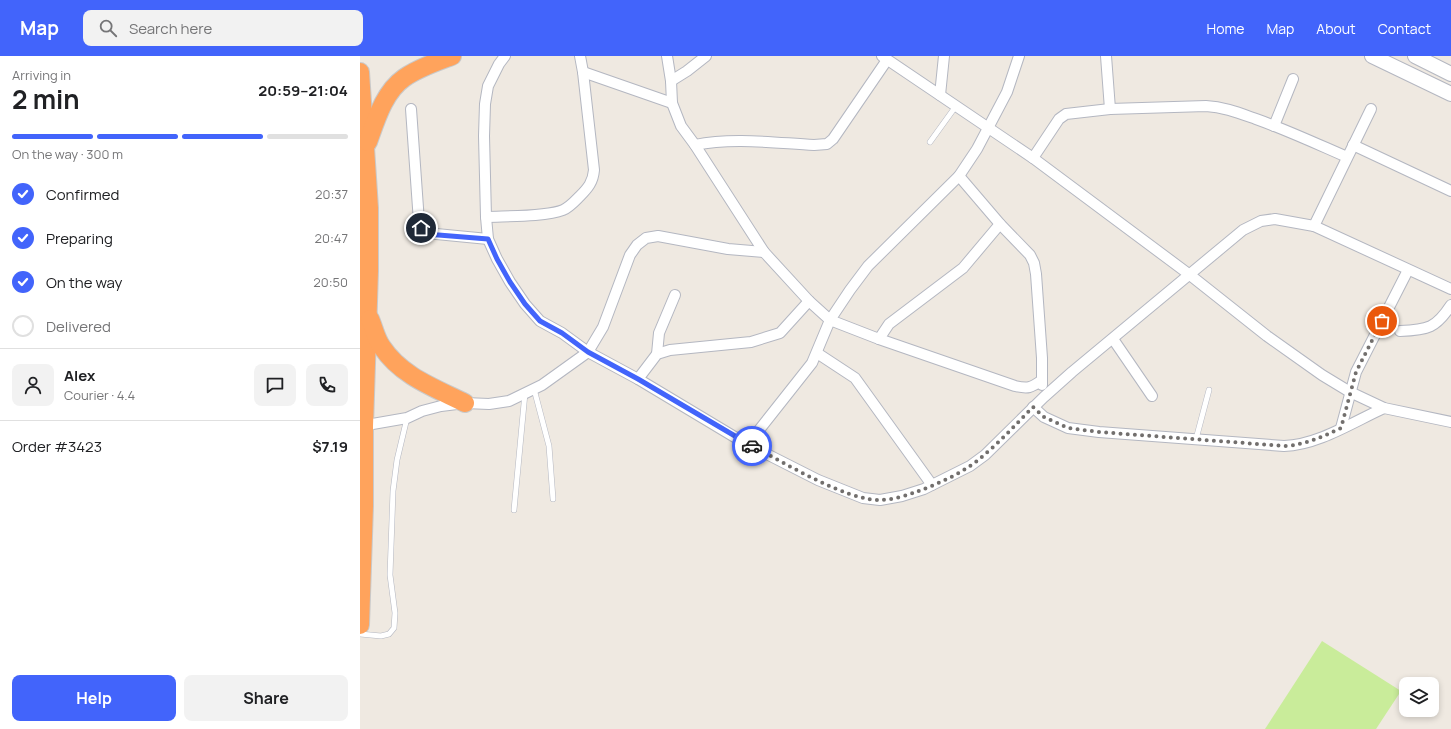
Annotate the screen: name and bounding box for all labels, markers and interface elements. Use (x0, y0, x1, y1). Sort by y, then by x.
search box (83, 10, 363, 46)
text: Map (20, 15, 59, 41)
icon: search (97, 17, 119, 39)
text: Search here (129, 18, 212, 39)
text: Home (1207, 19, 1244, 38)
text: Map (1266, 19, 1294, 38)
text: About (1316, 19, 1356, 38)
text: Contact (1378, 19, 1431, 38)
text: Arriving in (12, 66, 71, 84)
text: 20:59–21:04 (258, 80, 348, 101)
text: 2 min (12, 81, 80, 117)
text: On the way · 300 m (12, 145, 123, 163)
icon: check (12, 183, 34, 205)
text: Confirmed (46, 184, 119, 205)
text: 20:37 (315, 185, 348, 203)
pin (404, 211, 438, 245)
icon: home (410, 217, 432, 239)
icon: check (12, 227, 34, 249)
text: Preparing (46, 228, 113, 249)
text: 20:47 (315, 229, 348, 247)
icon: check (12, 271, 34, 293)
text: On the way (46, 272, 122, 293)
text: 20:50 (313, 273, 348, 291)
pin (1365, 304, 1399, 338)
icon: bag (1371, 310, 1393, 332)
text: Delivered (46, 316, 111, 337)
button: person (12, 364, 54, 406)
button: chat (254, 364, 296, 406)
button: phone (306, 364, 348, 406)
text: Alex (64, 365, 95, 386)
text: Courier · 4.4 (64, 386, 135, 404)
courier (732, 426, 772, 466)
icon: car (741, 435, 763, 457)
text: Order #3423 (12, 436, 102, 457)
text: $7.19 (312, 436, 348, 457)
button: Help (12, 675, 176, 721)
button: Share (184, 675, 348, 721)
map controls (1399, 677, 1439, 717)
button: layers (1399, 677, 1439, 717)

